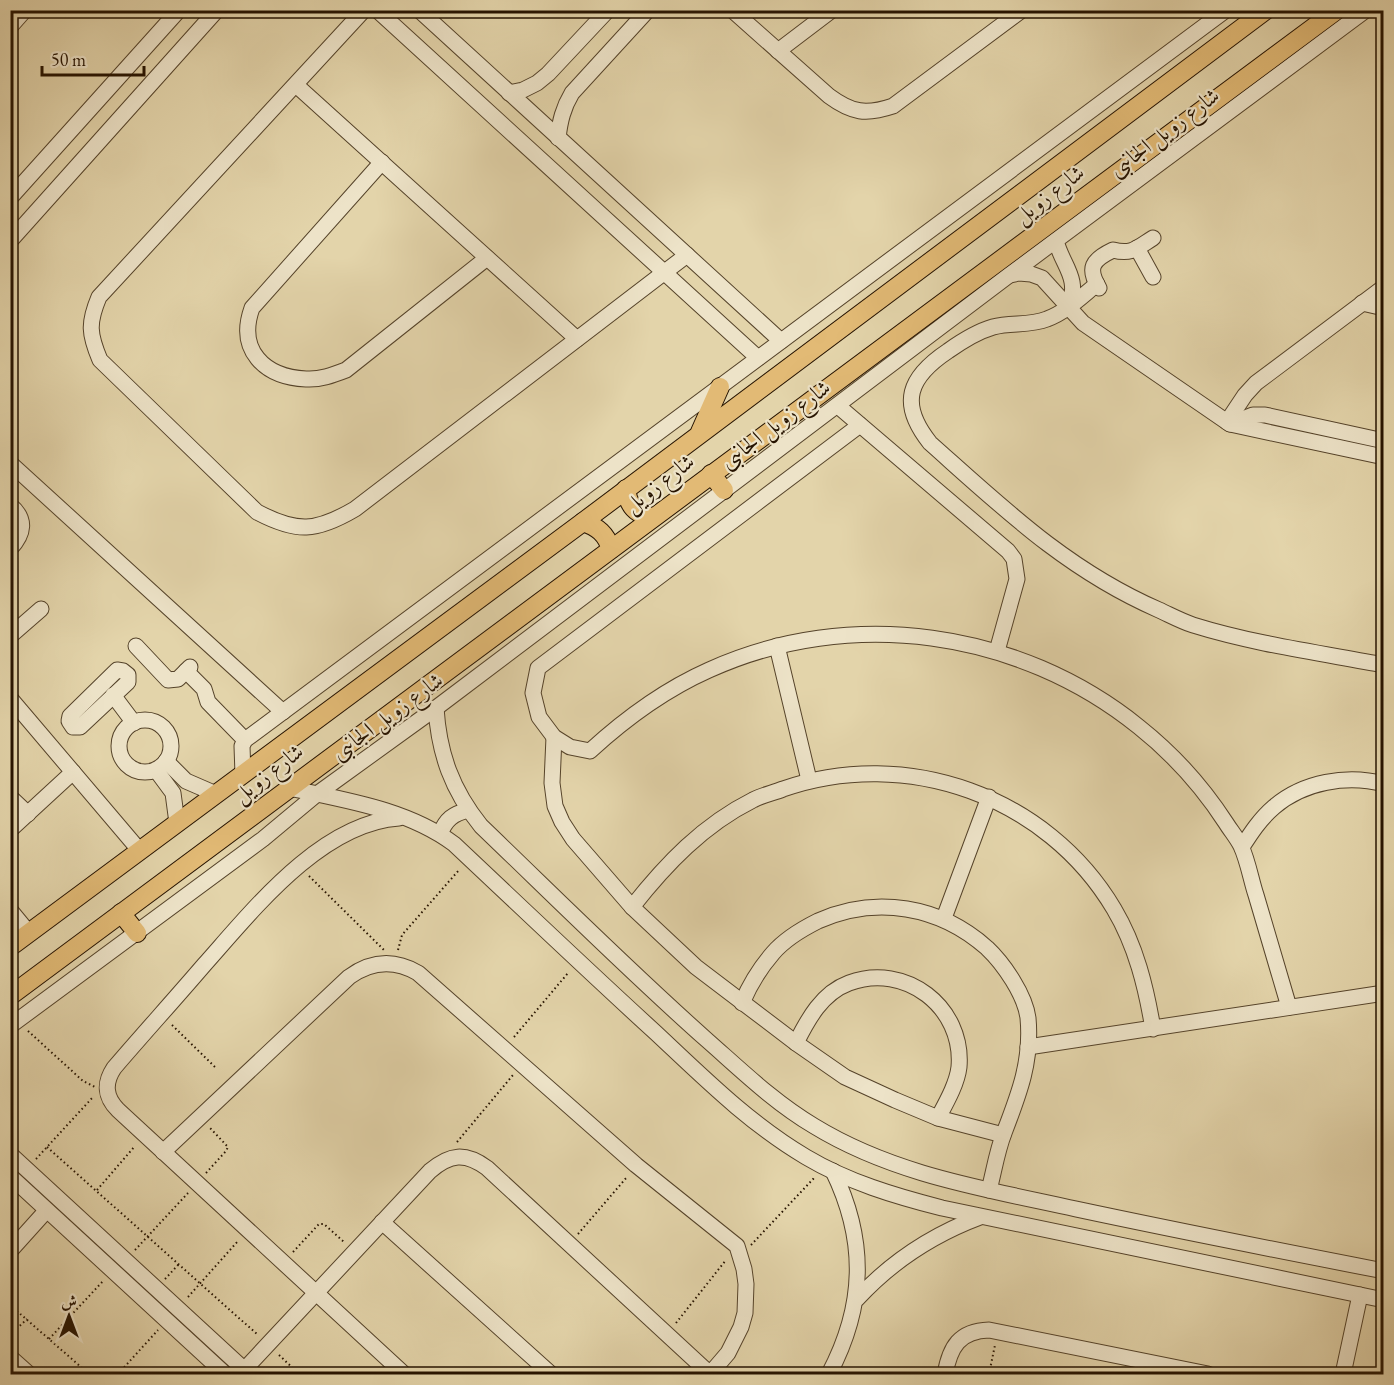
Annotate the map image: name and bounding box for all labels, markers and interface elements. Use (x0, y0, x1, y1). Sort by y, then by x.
scale bar (42, 39, 144, 77)
text: 50 m (51, 48, 86, 71)
street label: شارع زويل الجانبى (1103, 81, 1228, 186)
street label: شارع زويل (1008, 158, 1093, 233)
street label: شارع زويل الجانبى (714, 373, 839, 478)
street label: شارع زويل (618, 447, 703, 522)
street label: شارع زويل الجانبى (325, 666, 451, 770)
street label: شارع زويل (227, 737, 312, 812)
north arrow (39, 1286, 99, 1346)
text: ش (61, 1291, 77, 1312)

